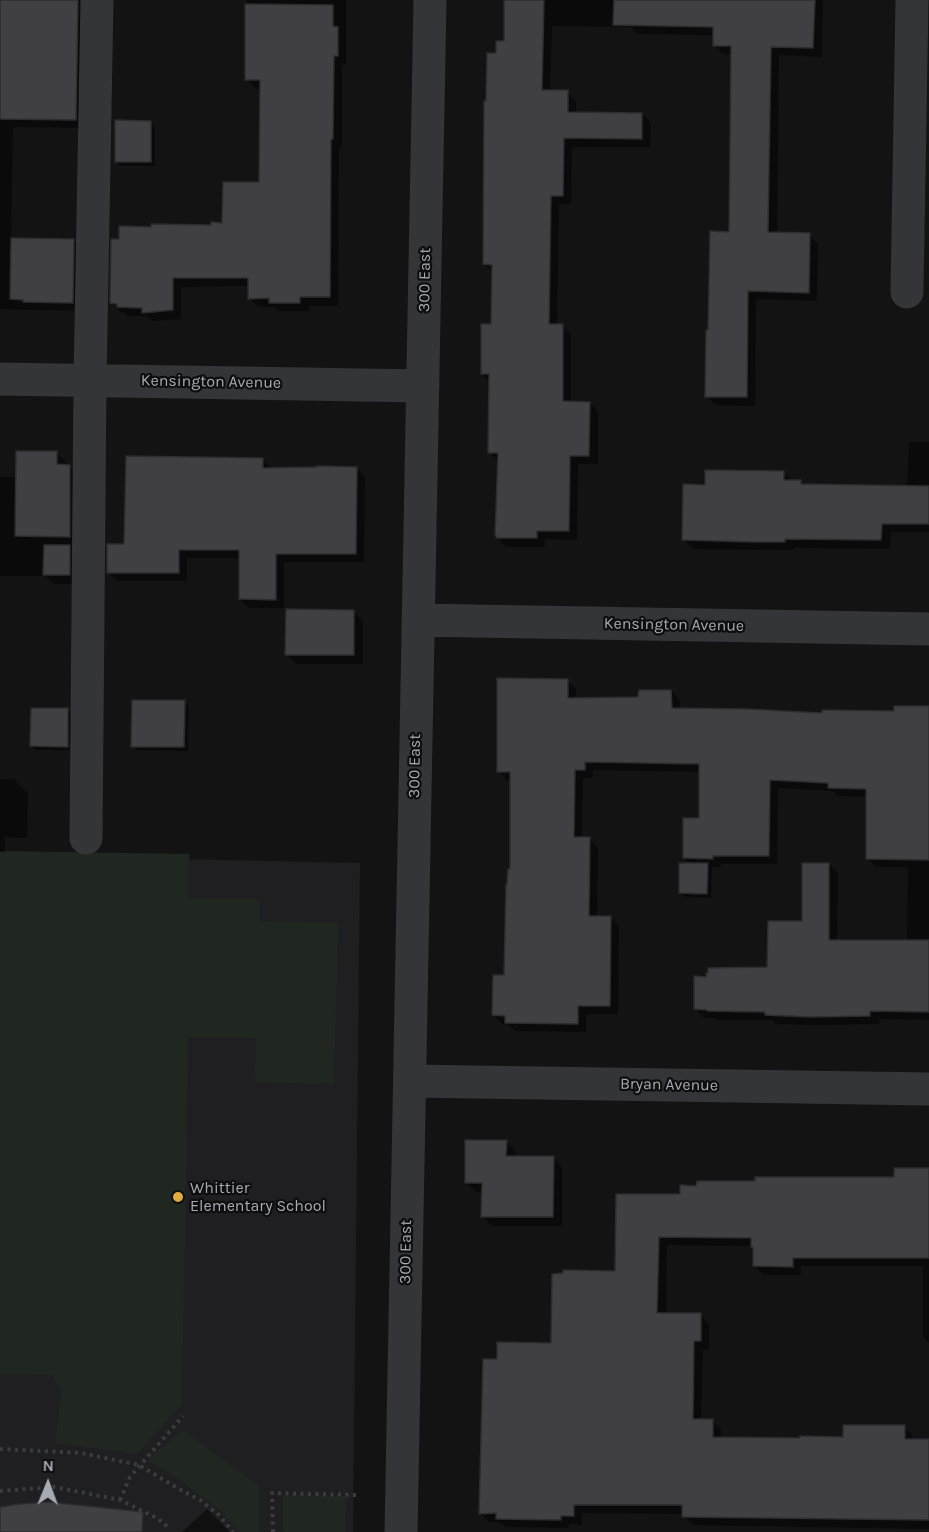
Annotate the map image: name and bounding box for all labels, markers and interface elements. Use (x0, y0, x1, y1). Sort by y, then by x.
street label: 300 East (415, 248, 435, 312)
street label: Kensington Avenue (141, 371, 281, 393)
street label: Kensington Avenue (604, 614, 744, 636)
street label: 300 East (405, 734, 425, 798)
street label: Bryan Avenue (620, 1075, 718, 1095)
place label: Whittier Elementary School (190, 1178, 326, 1216)
marker: Whittier Elementary School (171, 1190, 185, 1204)
street label: 300 East (396, 1220, 416, 1284)
north arrow (18, 1454, 78, 1514)
text: N (42, 1456, 54, 1475)

